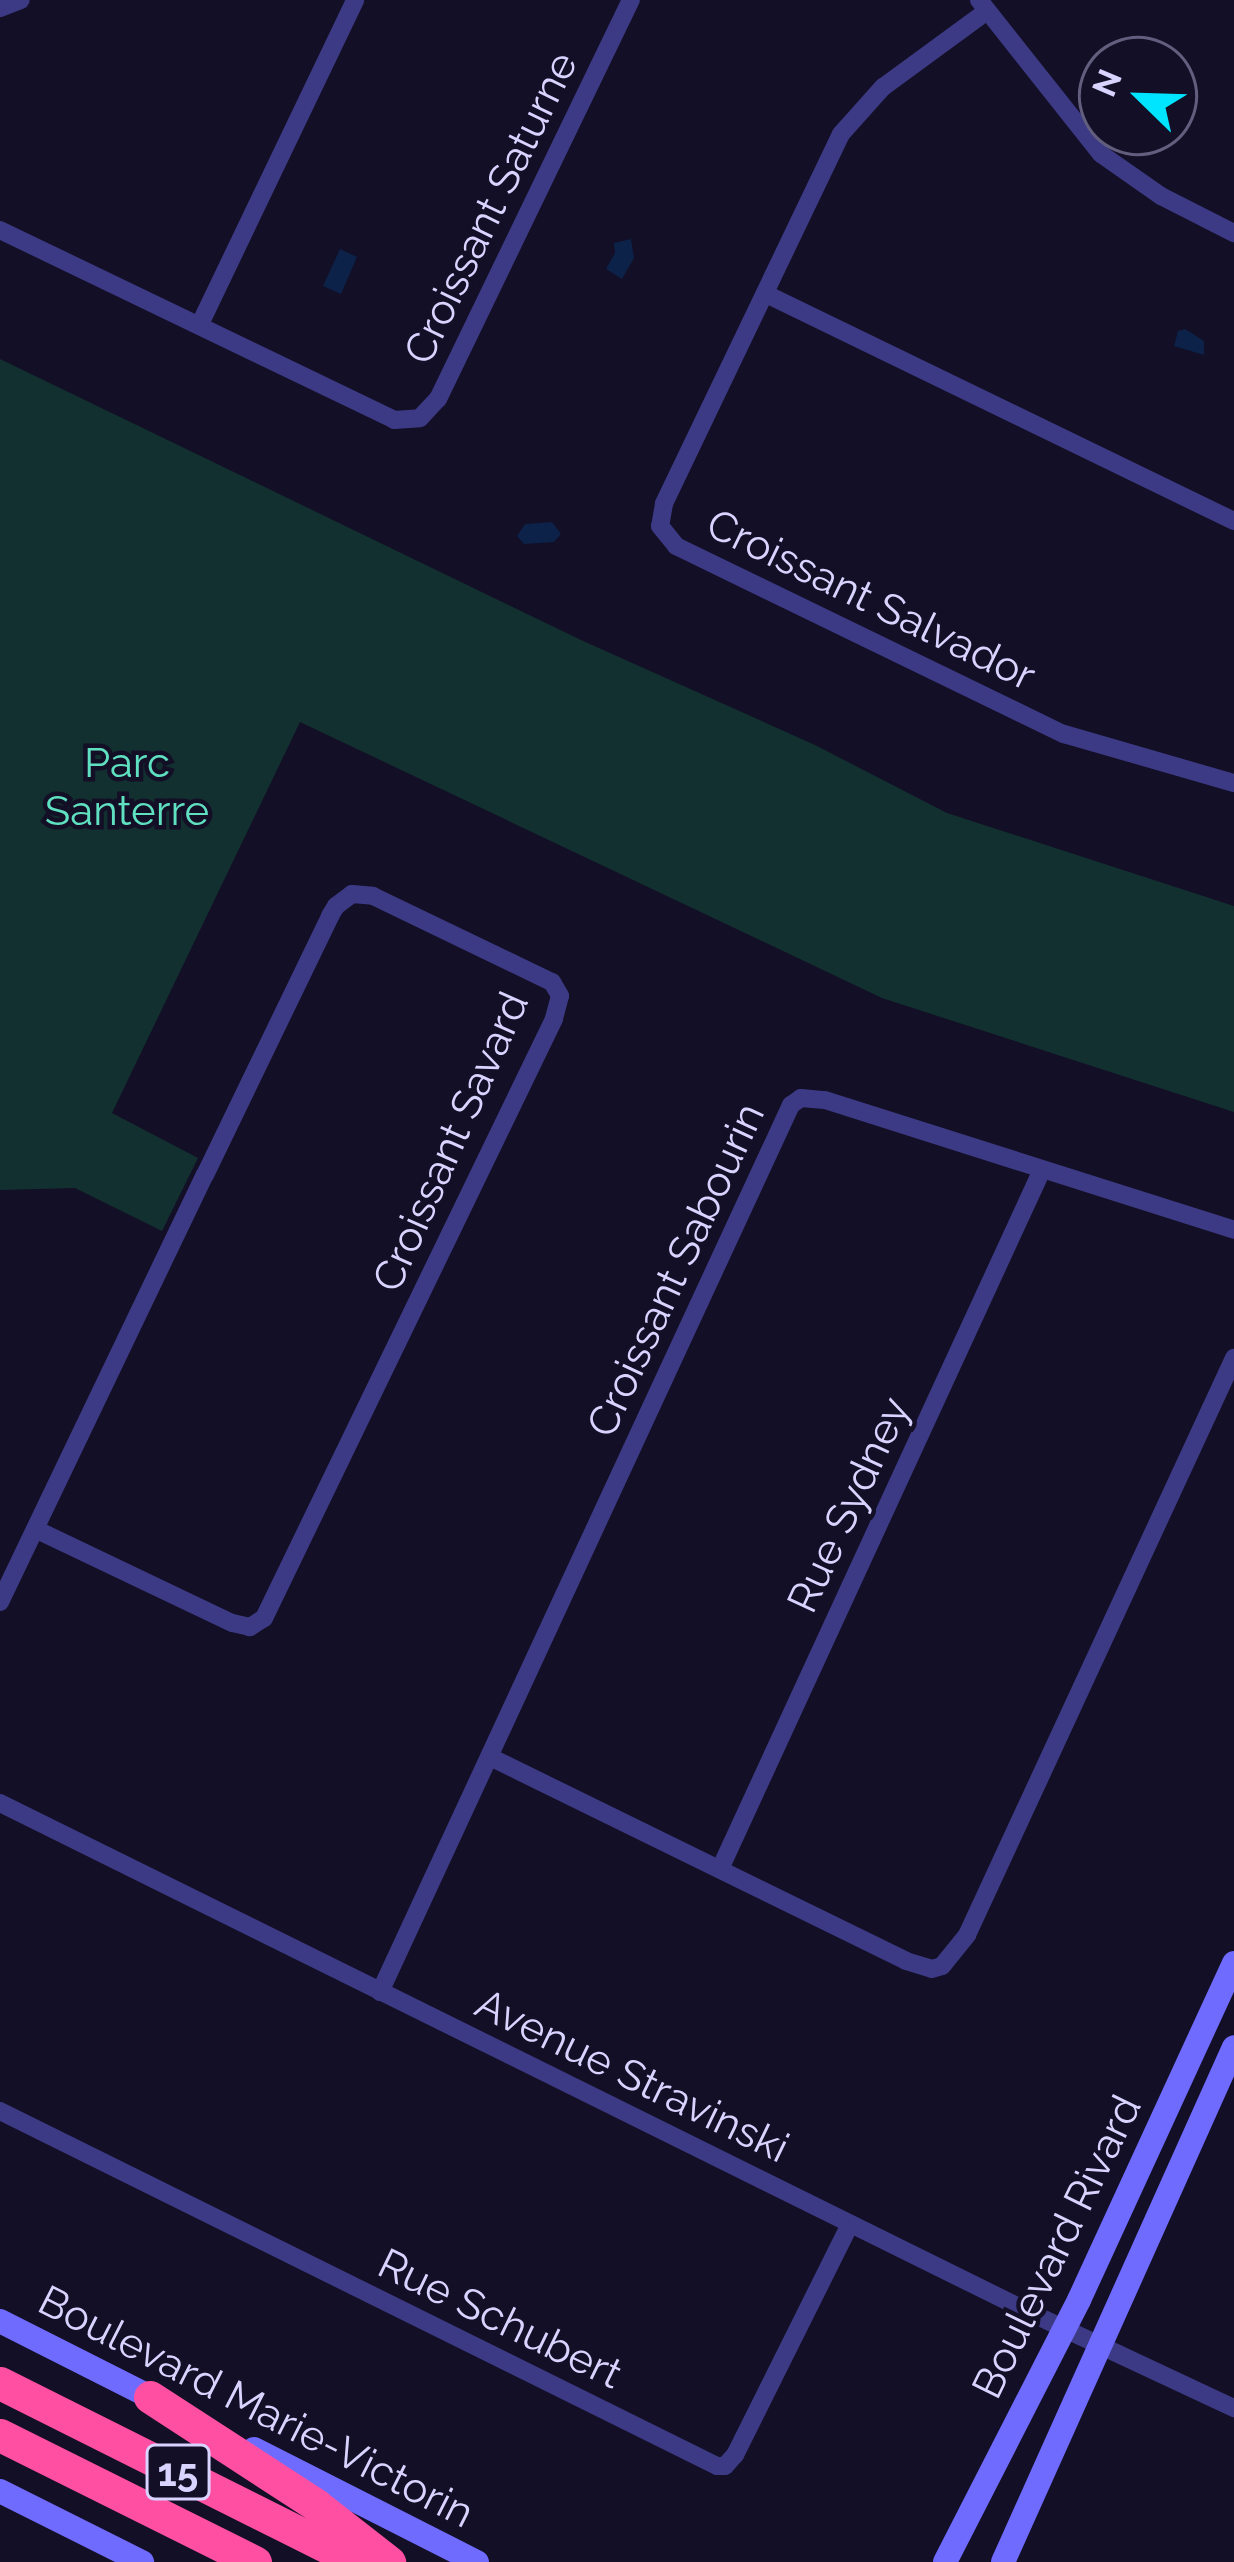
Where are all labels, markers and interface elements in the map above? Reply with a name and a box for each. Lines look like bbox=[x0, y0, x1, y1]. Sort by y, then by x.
north arrow bbox=[1078, 36, 1198, 156]
street label: Croissant Saturne bbox=[394, 44, 588, 372]
text: N bbox=[1084, 64, 1130, 102]
street label: Croissant Salvador bbox=[699, 499, 1043, 701]
park label: Parc Santerre bbox=[45, 738, 209, 837]
street label: Croissant Savard bbox=[362, 985, 540, 1299]
street label: Croissant Sabourin bbox=[577, 1095, 775, 1445]
street label: Rue Sydney bbox=[777, 1389, 921, 1621]
street label: Avenue Stravinski bbox=[467, 1978, 797, 2174]
street label: Boulevard Rivard bbox=[962, 2087, 1152, 2407]
street label: Rue Schubert bbox=[370, 2238, 630, 2400]
street label: Boulevard Marie-Victorin bbox=[30, 2275, 482, 2539]
road number: 15 bbox=[145, 2439, 211, 2505]

